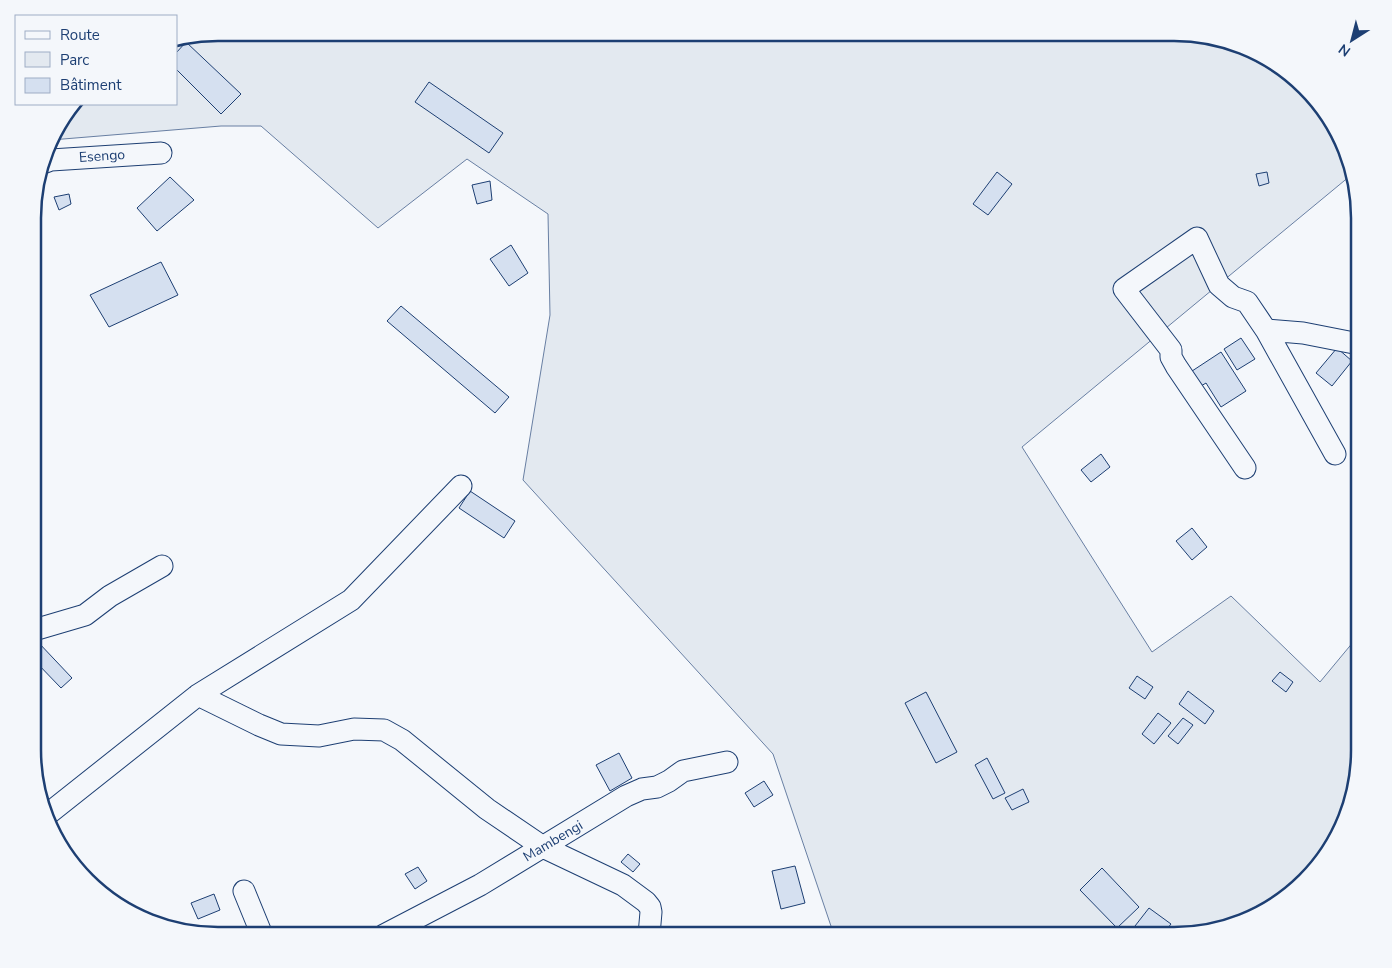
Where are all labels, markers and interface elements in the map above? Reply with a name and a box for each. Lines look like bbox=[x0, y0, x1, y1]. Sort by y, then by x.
legend bbox=[15, 15, 178, 105]
north arrow bbox=[1327, 15, 1377, 65]
text: Route bbox=[60, 25, 100, 45]
text: N bbox=[1335, 39, 1354, 61]
text: Parc bbox=[60, 50, 89, 70]
text: Bâtiment bbox=[60, 75, 122, 95]
street label: Esengo bbox=[78, 145, 126, 167]
street label: Mambengi bbox=[520, 816, 586, 866]

